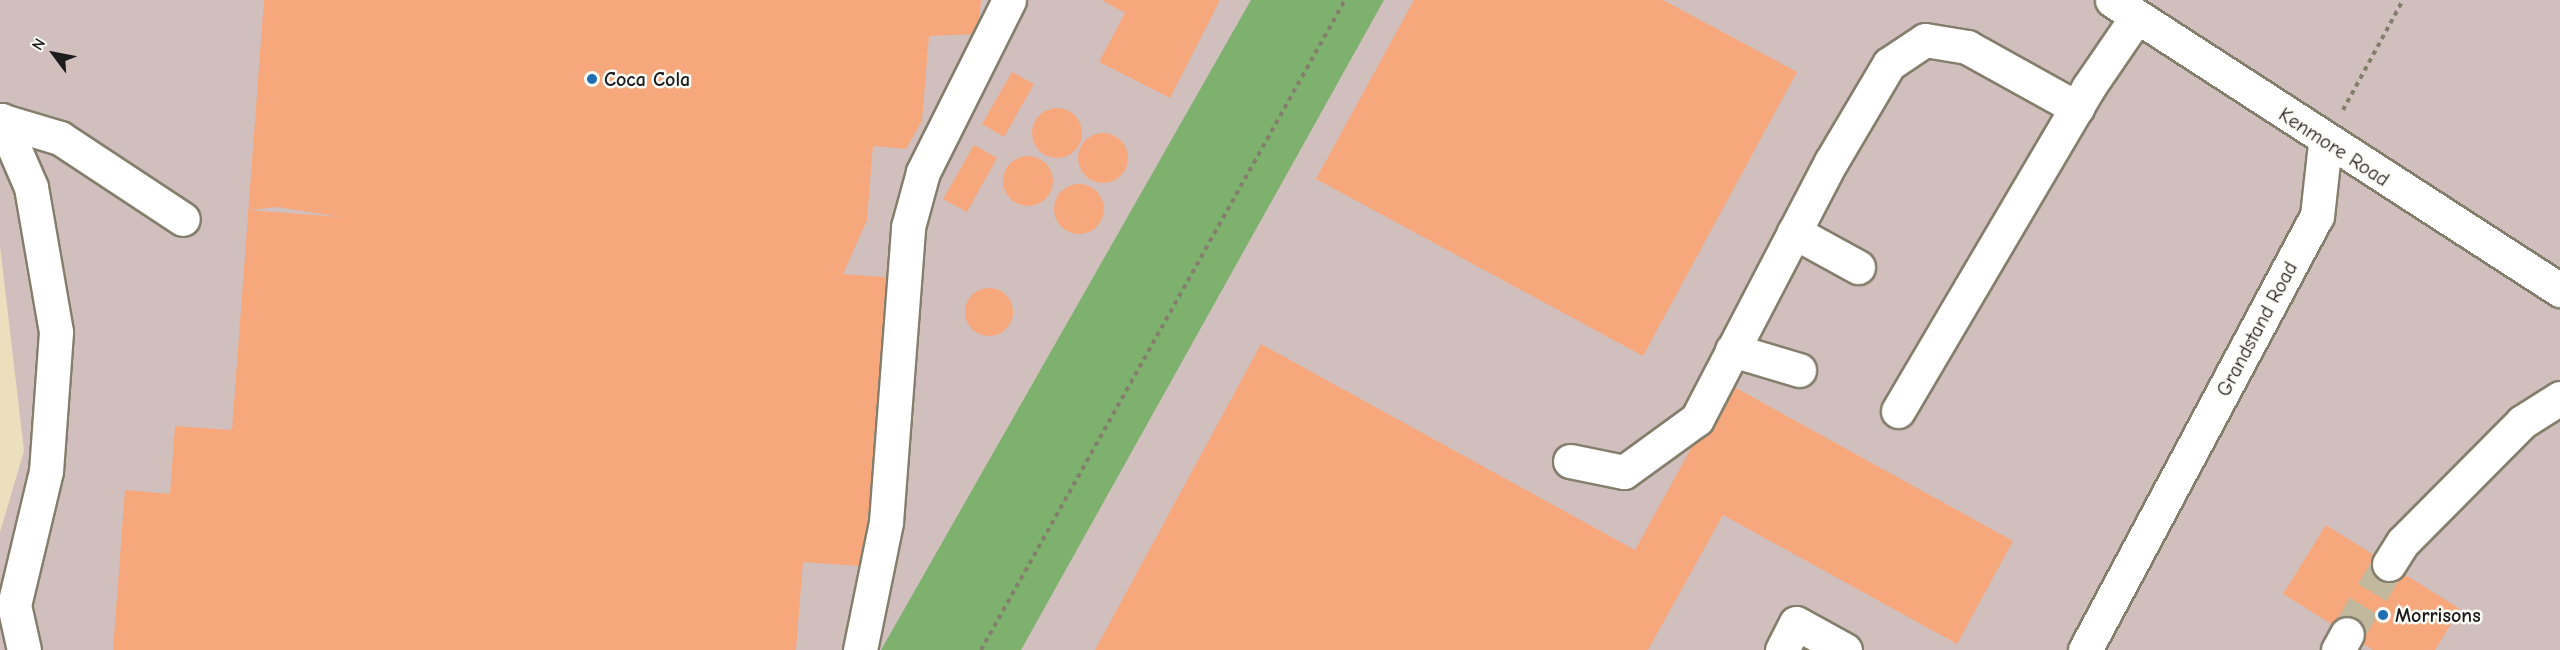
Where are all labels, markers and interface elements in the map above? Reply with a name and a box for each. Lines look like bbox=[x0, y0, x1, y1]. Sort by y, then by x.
north arrow bbox=[24, 24, 84, 84]
text: N bbox=[28, 35, 49, 54]
place label: Coca Cola bbox=[604, 67, 690, 91]
marker: Coca Cola bbox=[585, 72, 599, 86]
street label: Kenmore Road bbox=[2274, 102, 2394, 192]
street label: Grandstand Road bbox=[2211, 258, 2303, 400]
place label: Morrisons bbox=[2395, 603, 2481, 627]
marker: Morrisons bbox=[2376, 608, 2390, 622]

